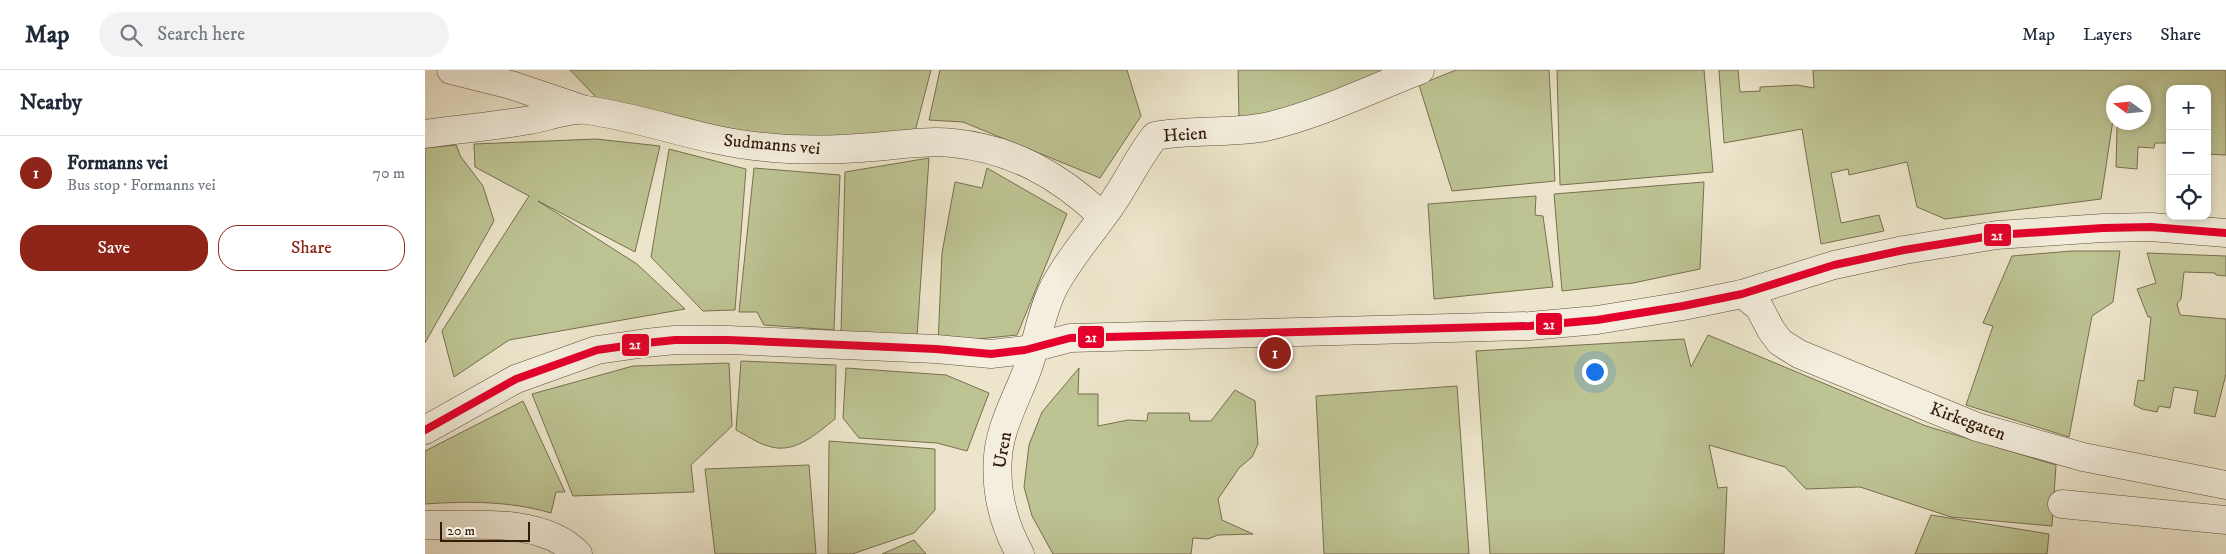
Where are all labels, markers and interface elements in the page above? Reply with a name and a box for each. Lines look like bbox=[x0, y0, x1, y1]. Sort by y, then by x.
search box bbox=[99, 12, 449, 57]
text: Map bbox=[25, 20, 69, 50]
icon: search bbox=[117, 21, 145, 49]
text: Search here bbox=[157, 23, 245, 46]
text: Map bbox=[2022, 24, 2055, 46]
text: Layers bbox=[2083, 24, 2132, 46]
text: Share bbox=[2160, 24, 2201, 46]
north arrow bbox=[2106, 85, 2151, 130]
map controls bbox=[2166, 85, 2211, 220]
button: + bbox=[2166, 85, 2211, 130]
text: Nearby bbox=[20, 90, 82, 116]
street label: Heien bbox=[1162, 122, 1208, 147]
street label: Sudmanns vei bbox=[723, 130, 821, 160]
button: − bbox=[2166, 130, 2211, 175]
text: Formanns vei bbox=[67, 152, 168, 175]
text: 1 bbox=[33, 163, 39, 183]
text: 70 m bbox=[373, 163, 405, 183]
text: Bus stop · Formanns vei bbox=[67, 175, 216, 195]
button: locate bbox=[2166, 175, 2211, 220]
line badge: 21 bbox=[1983, 223, 2012, 247]
button: Save bbox=[20, 225, 208, 271]
button: Share bbox=[218, 225, 405, 271]
text: 21 bbox=[1991, 227, 2003, 245]
line badge: 21 bbox=[1535, 312, 1563, 336]
text: 21 bbox=[1543, 316, 1555, 334]
line badge: 21 bbox=[1077, 325, 1105, 349]
text: 21 bbox=[1085, 329, 1097, 347]
line badge: 21 bbox=[621, 333, 650, 357]
pin: 1 bbox=[1259, 334, 1291, 372]
text: 21 bbox=[629, 336, 641, 354]
your location bbox=[1582, 359, 1608, 385]
street label: Kirkegaten bbox=[1927, 398, 2009, 446]
street label: Uren bbox=[989, 429, 1017, 470]
scale bar bbox=[440, 519, 530, 542]
text: 20 m bbox=[447, 522, 475, 540]

